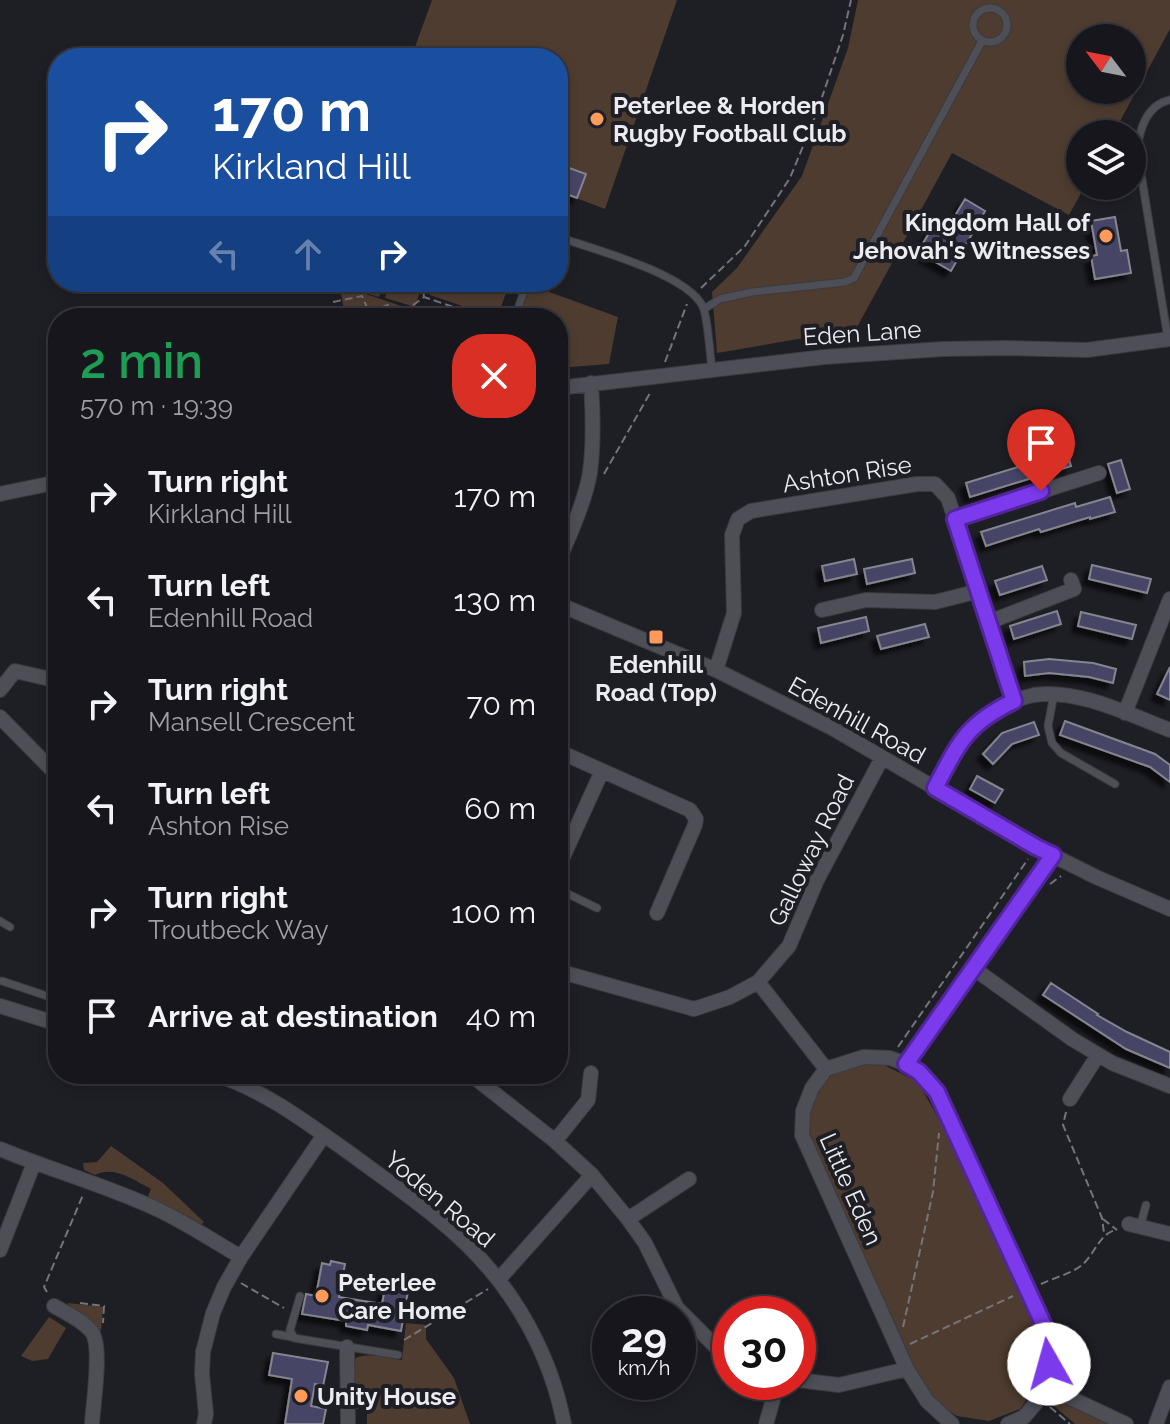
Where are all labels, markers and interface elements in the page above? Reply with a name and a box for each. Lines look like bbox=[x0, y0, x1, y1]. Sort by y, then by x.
north arrow bbox=[1066, 24, 1146, 104]
map controls bbox=[1066, 24, 1146, 200]
text: 170 m bbox=[212, 78, 371, 144]
icon: right bbox=[80, 80, 184, 184]
place label: Peterlee & Horden Rugby Football Club bbox=[613, 91, 847, 148]
marker: Peterlee & Horden Rugby Football Club bbox=[588, 110, 606, 128]
button: layers bbox=[1066, 120, 1146, 200]
text: Kirkland Hill bbox=[212, 145, 411, 187]
place label: Kingdom Hall of Jehovah's Witnesses bbox=[853, 208, 1091, 265]
marker: Kingdom Hall of Jehovah's Witnesses bbox=[1097, 227, 1115, 245]
icon: left bbox=[202, 232, 246, 276]
icon: ahead bbox=[286, 232, 330, 276]
icon: right bbox=[370, 232, 414, 276]
street label: Eden Lane bbox=[802, 314, 922, 352]
text: 2 min bbox=[80, 333, 203, 389]
button: close bbox=[452, 334, 536, 418]
text: 570 m · 19:39 bbox=[80, 391, 233, 421]
pin bbox=[1007, 409, 1075, 491]
icon: arrive bbox=[1019, 421, 1063, 465]
street label: Ashton Rise bbox=[780, 449, 914, 499]
text: Turn right bbox=[148, 464, 288, 499]
icon: right bbox=[80, 474, 124, 518]
text: 170 m bbox=[454, 479, 536, 514]
text: Kirkland Hill bbox=[148, 499, 292, 529]
text: Turn left bbox=[148, 568, 270, 603]
icon: left bbox=[80, 578, 124, 622]
text: 130 m bbox=[454, 583, 536, 618]
text: Edenhill Road bbox=[148, 603, 313, 633]
marker: Edenhill Road (Top) bbox=[647, 628, 665, 646]
place label: Edenhill Road (Top) bbox=[595, 650, 717, 707]
street label: Edenhill Road bbox=[783, 670, 931, 770]
text: Turn right bbox=[148, 672, 288, 707]
icon: right bbox=[80, 682, 124, 726]
text: 70 m bbox=[466, 687, 536, 722]
text: Mansell Crescent bbox=[148, 707, 355, 737]
street label: Galloway Road bbox=[762, 769, 860, 931]
text: Turn left bbox=[148, 776, 270, 811]
icon: left bbox=[80, 786, 124, 830]
text: 60 m bbox=[464, 791, 536, 826]
text: Ashton Rise bbox=[148, 811, 289, 841]
text: Turn right bbox=[148, 880, 288, 915]
icon: right bbox=[80, 890, 124, 934]
text: 100 m bbox=[451, 895, 536, 930]
text: Troutbeck Way bbox=[148, 915, 329, 945]
icon: arrive bbox=[80, 994, 124, 1038]
text: Arrive at destination bbox=[148, 999, 438, 1034]
text: 40 m bbox=[466, 999, 536, 1034]
street label: Little Eden bbox=[813, 1129, 889, 1249]
street label: Yoden Road bbox=[379, 1145, 501, 1253]
place label: Peterlee Care Home bbox=[338, 1268, 466, 1325]
marker: Peterlee Care Home bbox=[313, 1287, 331, 1305]
speed limit sign: 30 bbox=[712, 1296, 816, 1400]
text: 29 bbox=[621, 1314, 667, 1361]
position arrow bbox=[1007, 1322, 1091, 1406]
text: km/h bbox=[618, 1356, 670, 1380]
place label: Unity House bbox=[317, 1382, 456, 1411]
marker: Unity House bbox=[292, 1387, 310, 1405]

